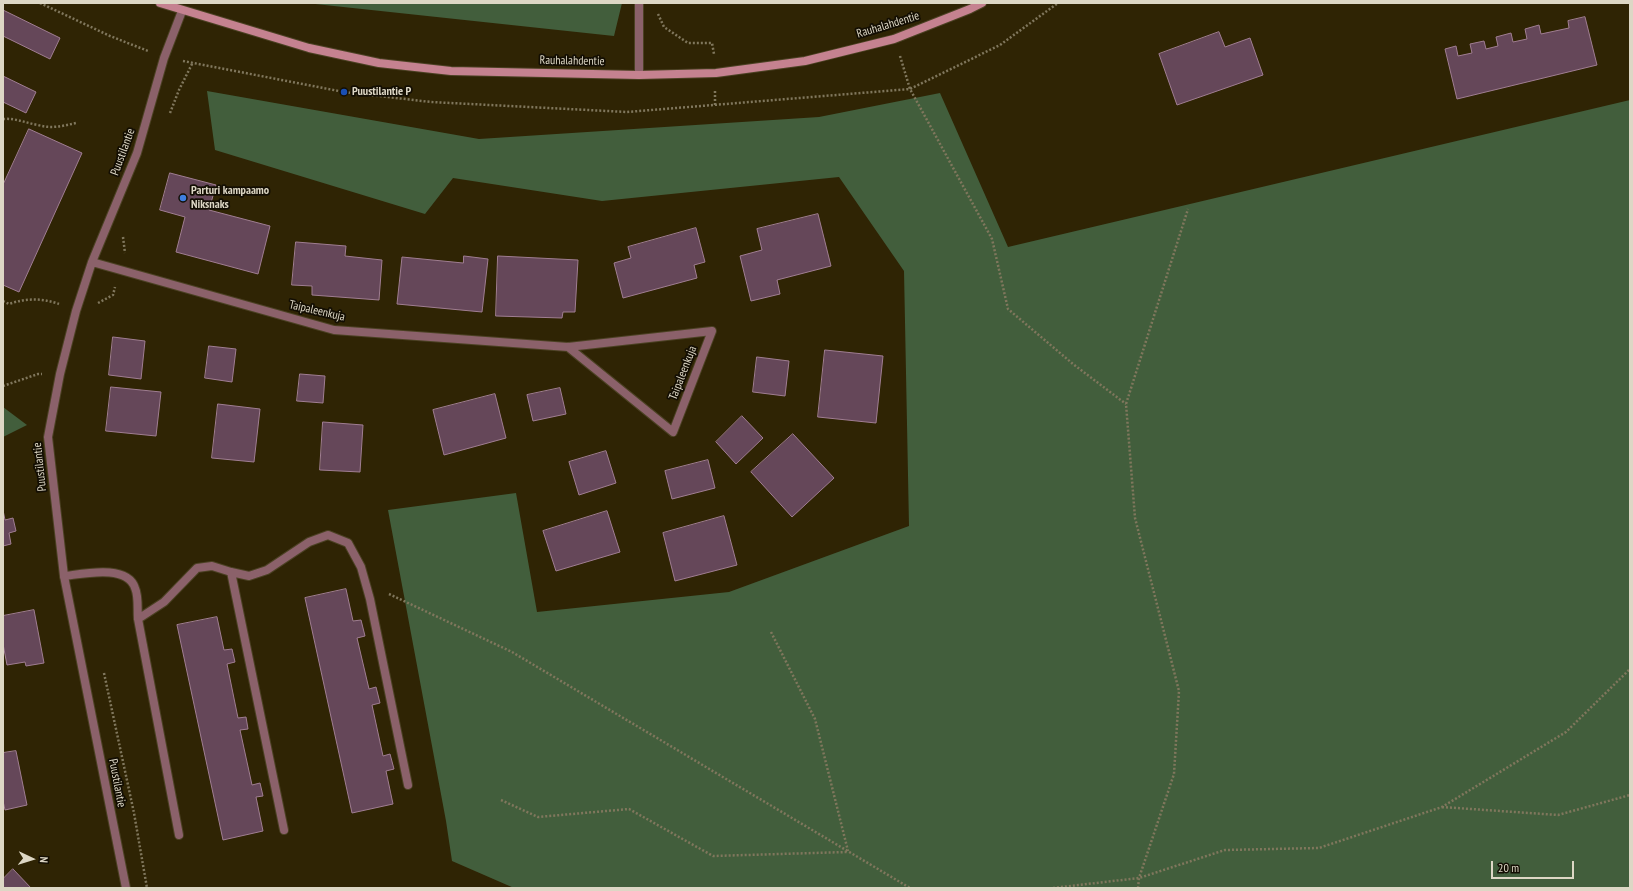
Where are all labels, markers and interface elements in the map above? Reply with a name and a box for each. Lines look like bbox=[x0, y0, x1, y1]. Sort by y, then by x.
street label: Rauhalahdentie bbox=[855, 9, 921, 41]
street label: Rauhalahdentie bbox=[539, 53, 605, 69]
place label: Puustilantie P bbox=[352, 85, 411, 99]
marker: Puustilantie P bbox=[339, 87, 349, 97]
street label: Puustilantie bbox=[108, 126, 138, 178]
place label: Parturi kampaamo Niksnaks bbox=[191, 184, 269, 212]
marker: Parturi kampaamo Niksnaks bbox=[178, 193, 188, 203]
street label: Taipaleenkuja bbox=[288, 298, 346, 324]
street label: Taipaleenkuja bbox=[666, 344, 700, 402]
street label: Puustilantie bbox=[30, 442, 50, 492]
street label: Puustilantie bbox=[105, 757, 129, 809]
north arrow bbox=[12, 839, 52, 879]
scale bar bbox=[1493, 853, 1576, 879]
text: N bbox=[37, 856, 51, 863]
text: 20 m bbox=[1498, 860, 1519, 875]

